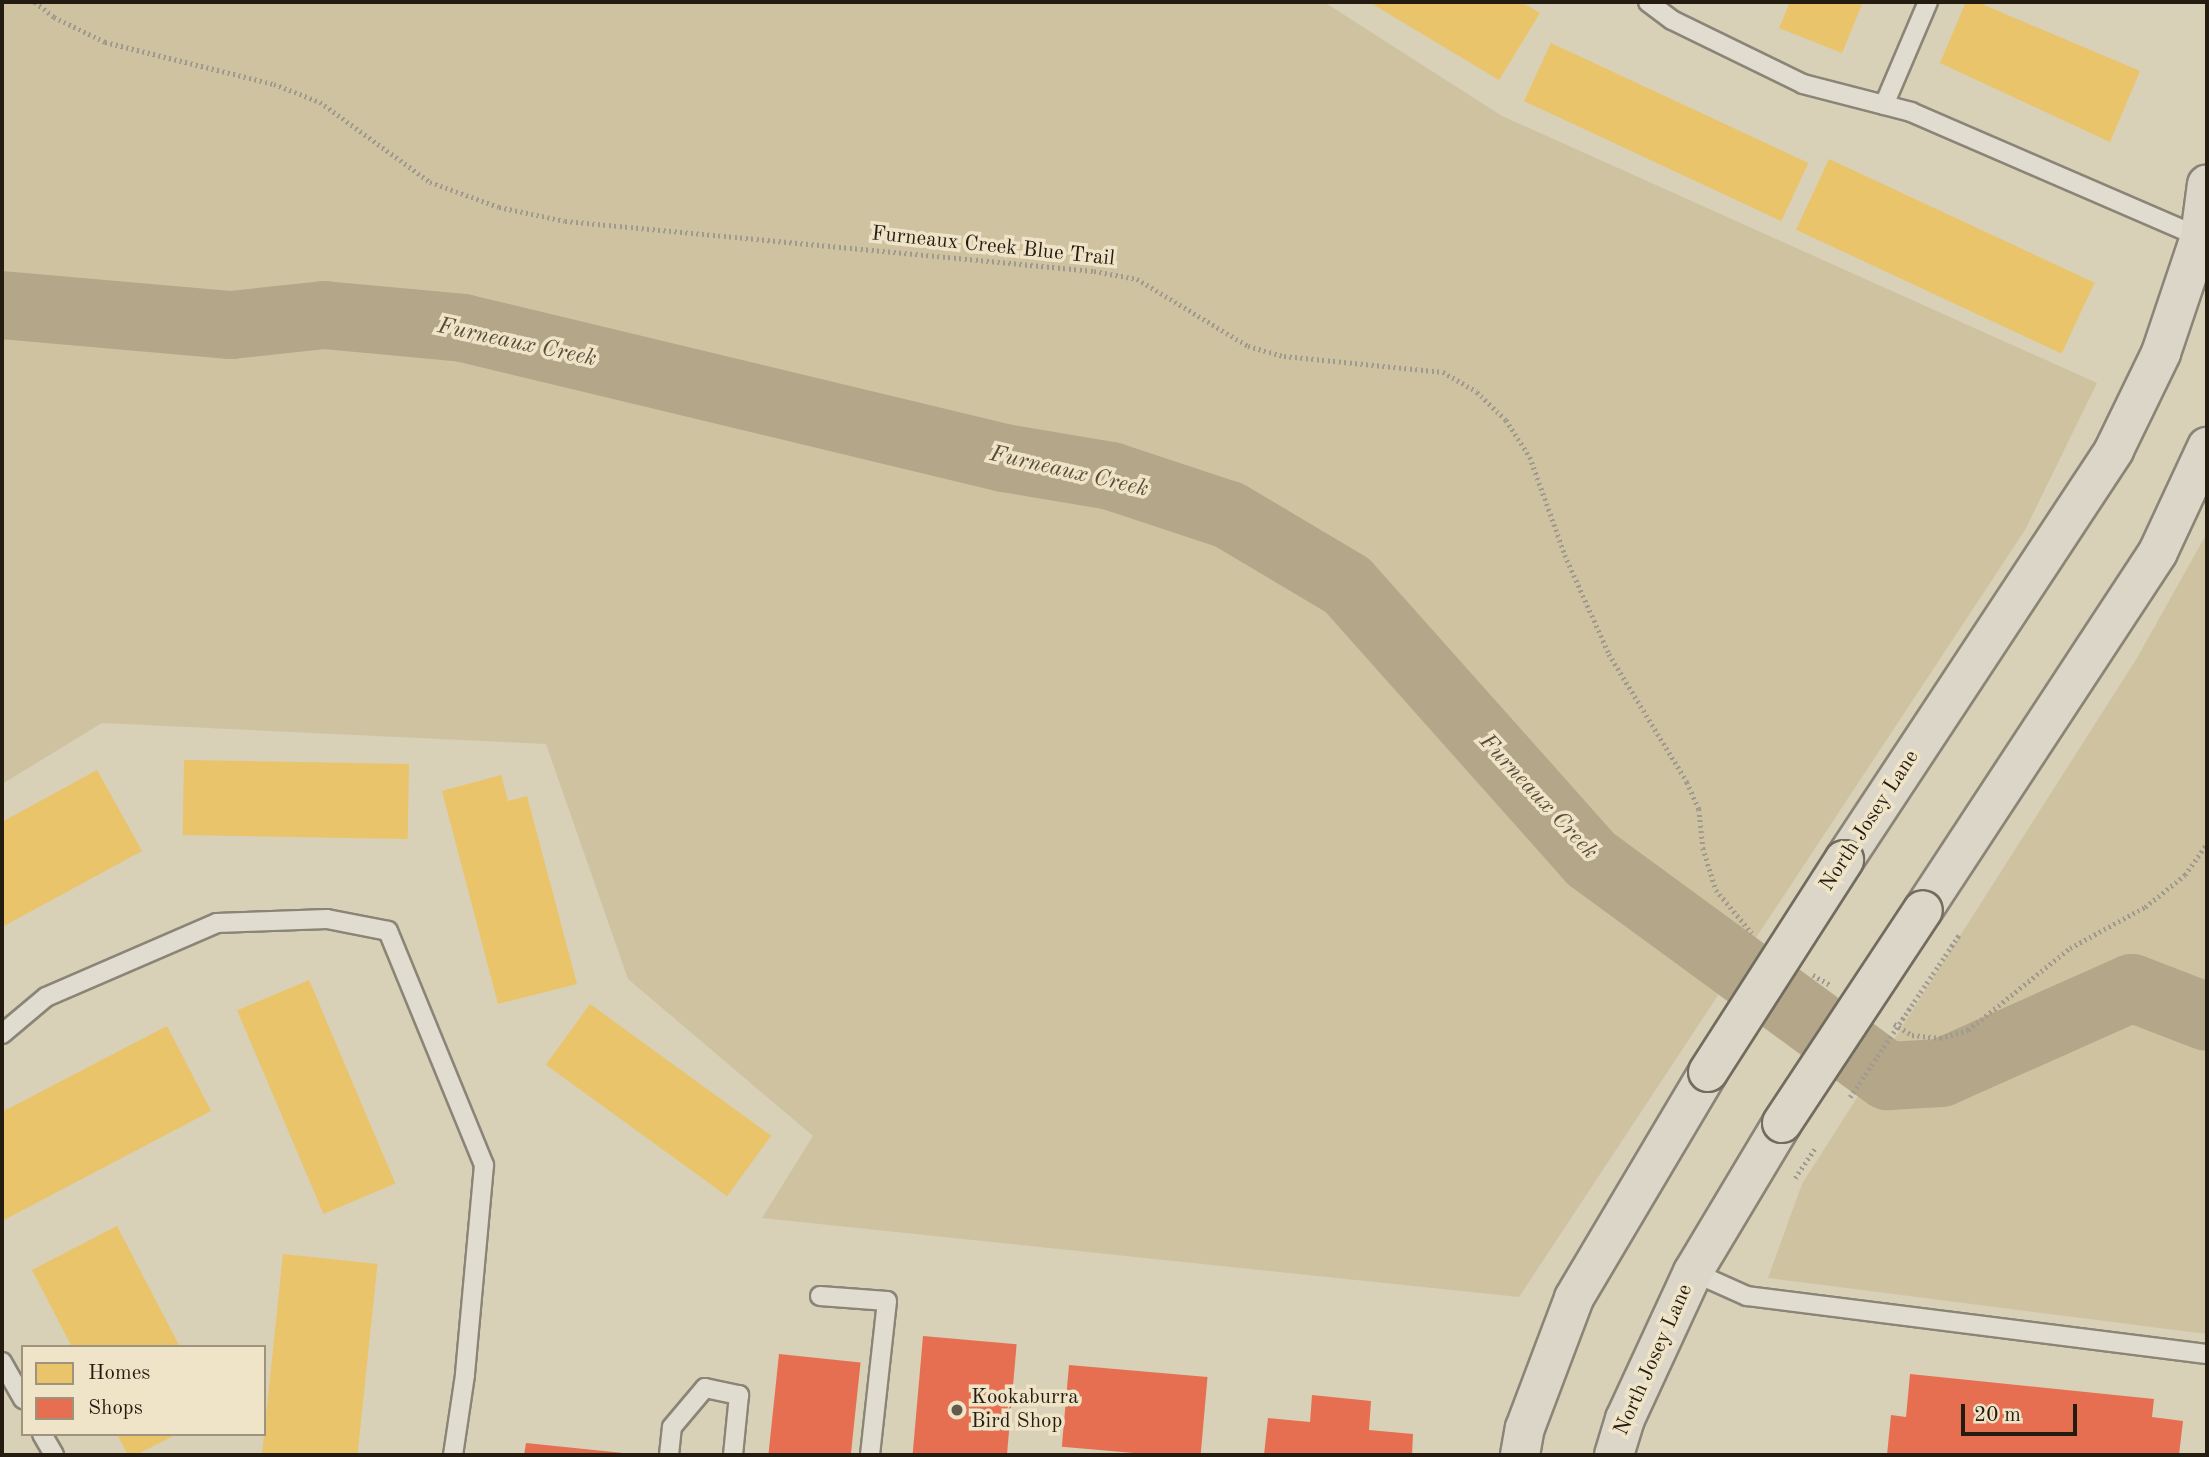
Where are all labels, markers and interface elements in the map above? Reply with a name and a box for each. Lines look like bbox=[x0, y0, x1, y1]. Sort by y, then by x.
street label: Furneaux Creek Blue Trail bbox=[870, 222, 1116, 272]
water label: Furneaux Creek bbox=[435, 313, 599, 373]
water label: Furneaux Creek bbox=[987, 440, 1151, 504]
water label: Furneaux Creek bbox=[1473, 728, 1603, 866]
street label: North Josey Lane bbox=[1815, 746, 1925, 896]
street label: North Josey Lane bbox=[1609, 1280, 1699, 1440]
legend bbox=[21, 1345, 266, 1436]
text: Homes bbox=[88, 1363, 150, 1384]
place label: Kookaburra Bird Shop bbox=[971, 1385, 1079, 1435]
scale bar bbox=[1964, 1390, 2080, 1434]
text: Shops bbox=[88, 1398, 143, 1419]
marker: Kookaburra Bird Shop bbox=[949, 1402, 965, 1418]
text: 20 m bbox=[1974, 1405, 2021, 1426]

